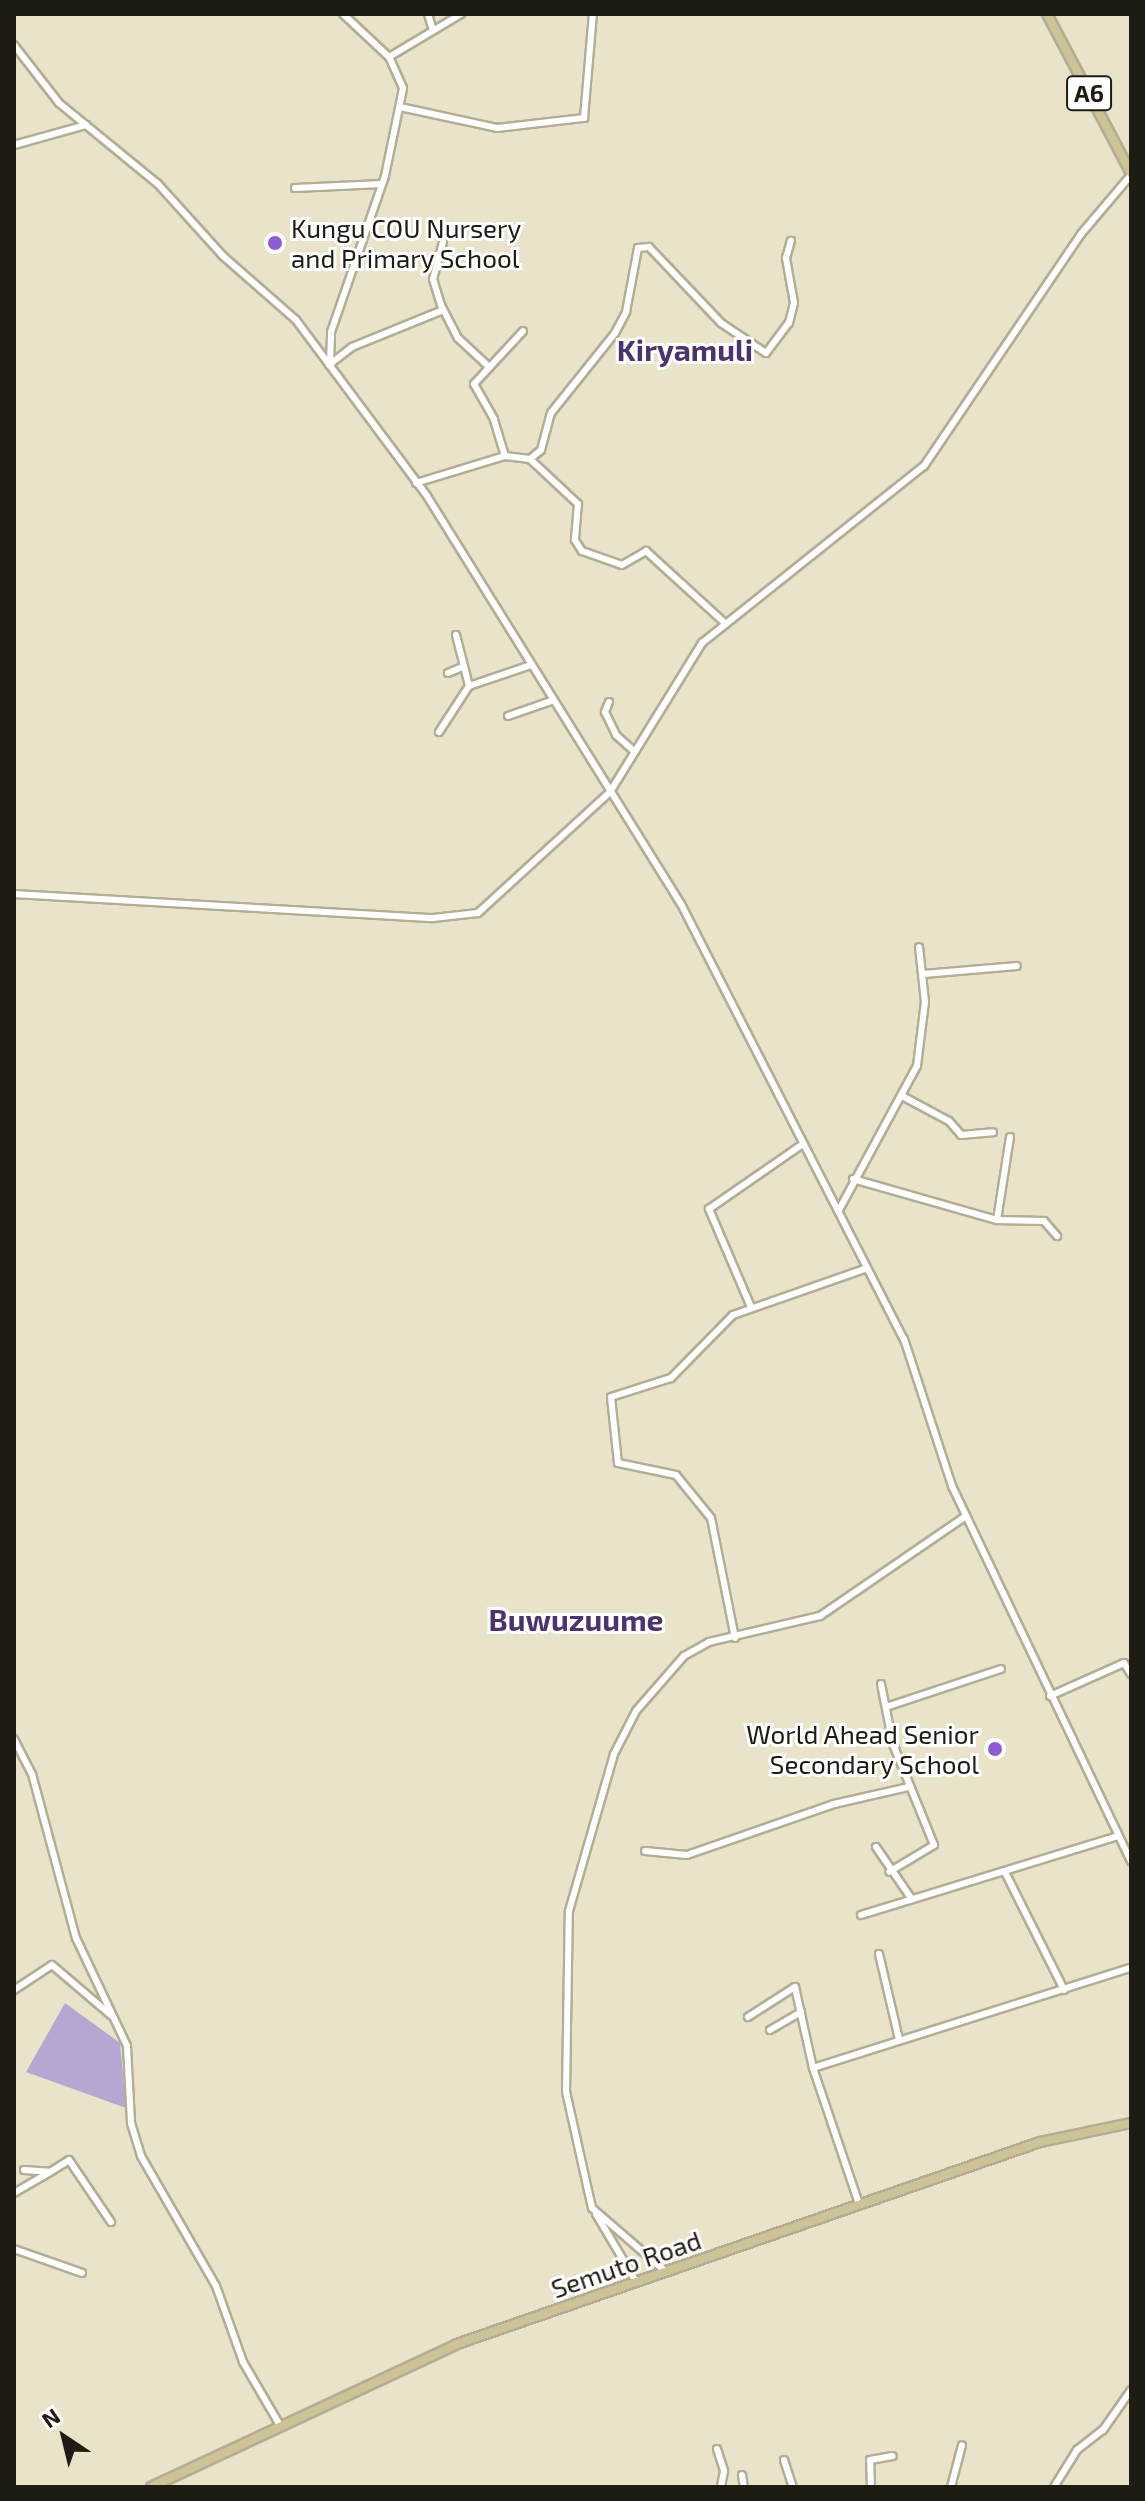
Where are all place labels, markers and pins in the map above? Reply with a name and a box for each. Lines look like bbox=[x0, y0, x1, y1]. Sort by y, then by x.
place label: Kungu COU Nursery and Primary School bbox=[291, 212, 521, 274]
marker: Kungu COU Nursery and Primary School bbox=[266, 234, 284, 252]
place label: World Ahead Senior Secondary School bbox=[746, 1718, 979, 1780]
marker: World Ahead Senior Secondary School bbox=[986, 1740, 1004, 1758]

